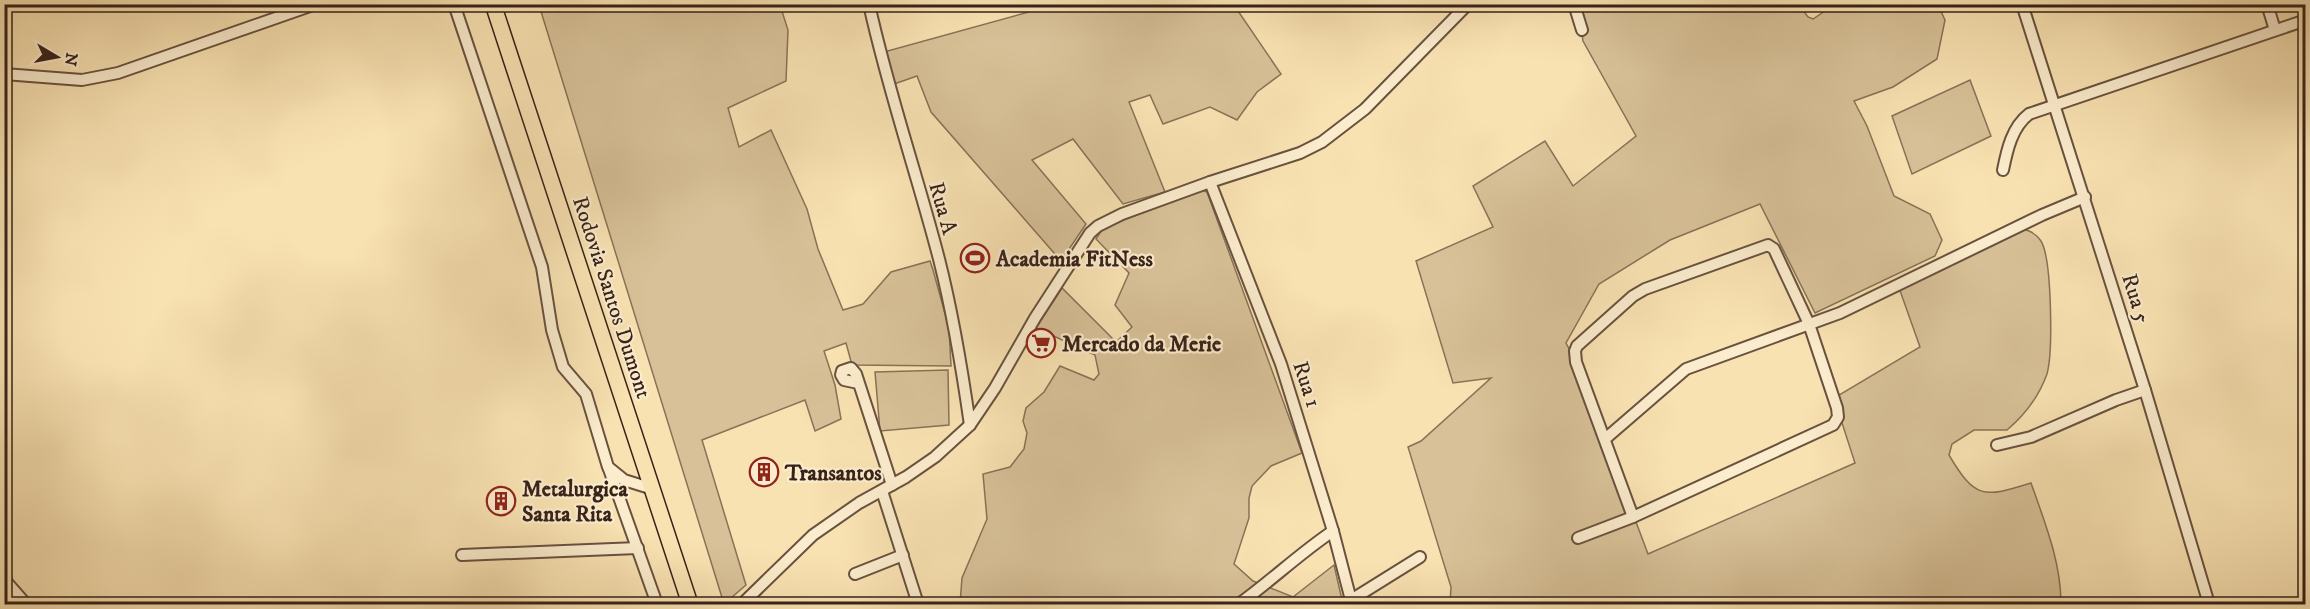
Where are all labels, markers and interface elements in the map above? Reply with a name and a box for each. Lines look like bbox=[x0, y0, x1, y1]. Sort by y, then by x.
north arrow bbox=[27, 27, 87, 87]
text: N bbox=[60, 51, 82, 68]
street label: Rua A bbox=[922, 179, 963, 239]
street label: Rodovia Santos Dumont bbox=[566, 193, 657, 402]
sports icon: Academia FitNess bbox=[959, 242, 991, 274]
place label: Academia FitNess bbox=[995, 246, 1153, 273]
street label: Rua 5 bbox=[2115, 270, 2156, 326]
supermarket icon: Mercado da Merie bbox=[1025, 327, 1057, 359]
place label: Mercado da Merie bbox=[1062, 331, 1221, 358]
street label: Rua 1 bbox=[1286, 358, 1327, 411]
building icon: Transantos bbox=[748, 456, 780, 488]
place label: Transantos bbox=[784, 460, 882, 487]
place label: Metalurgica Santa Rita bbox=[522, 476, 628, 528]
building icon: Metalurgica Santa Rita bbox=[485, 485, 517, 517]

